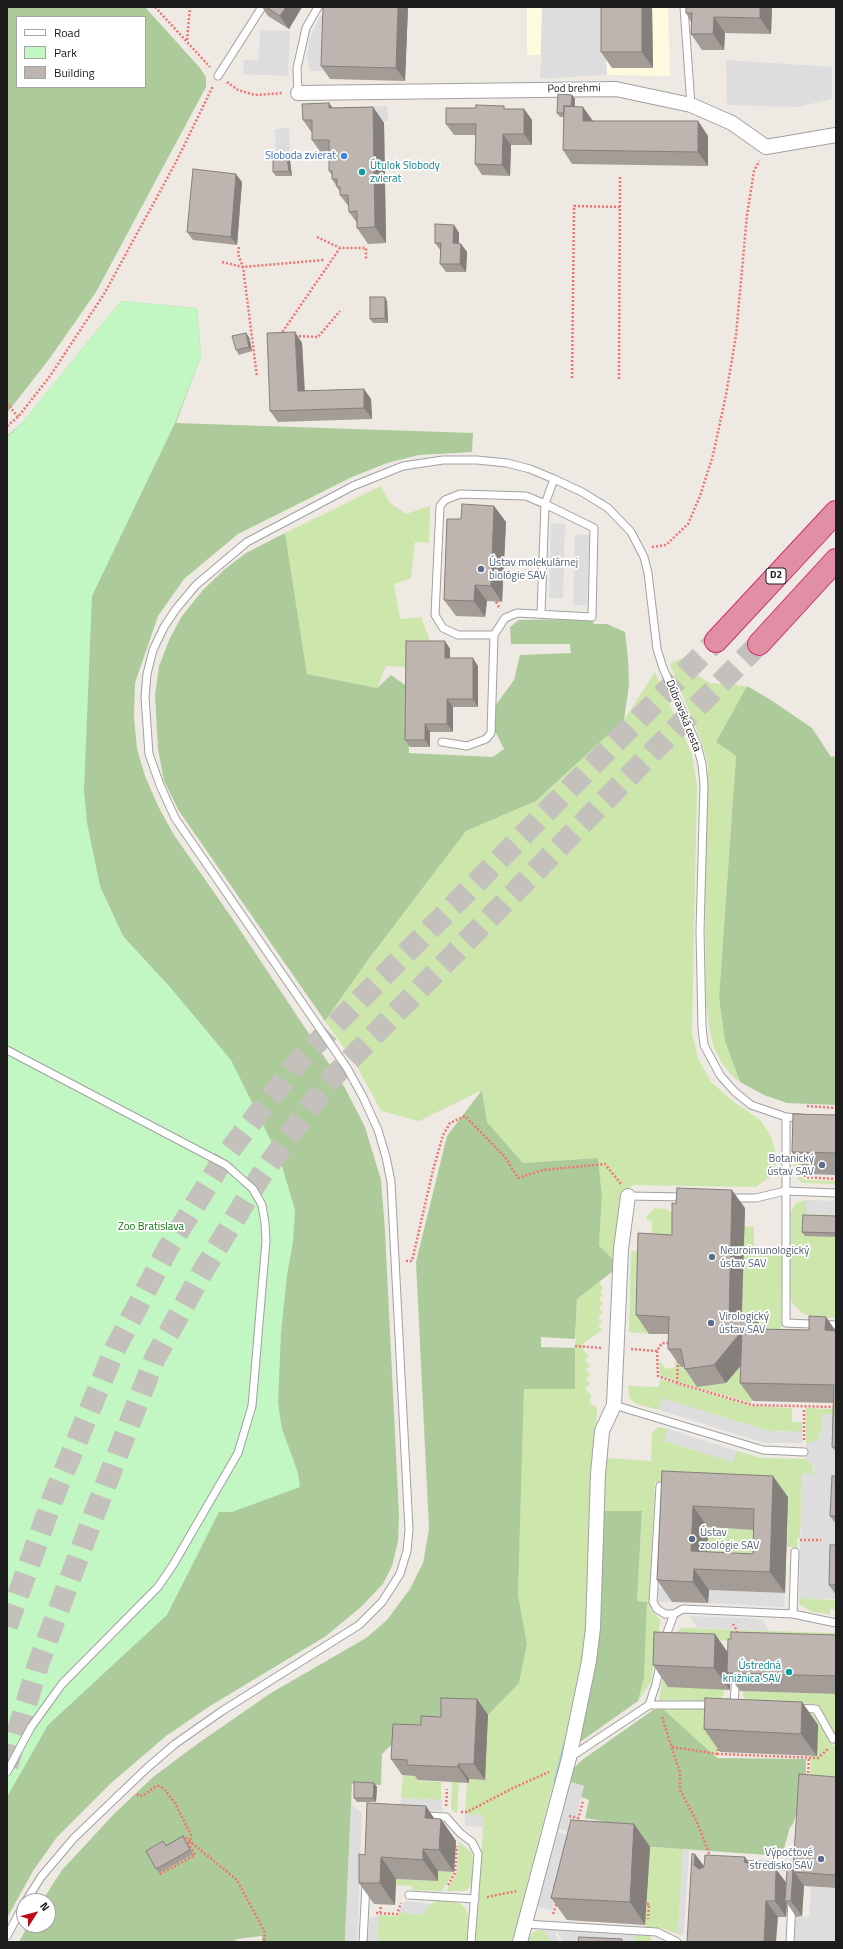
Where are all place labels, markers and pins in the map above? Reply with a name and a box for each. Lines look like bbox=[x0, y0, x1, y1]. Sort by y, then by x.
place label: Sloboda zvierat bbox=[265, 149, 336, 163]
marker: Sloboda zvierat bbox=[339, 151, 349, 161]
place label: Útulok Slobody zvierat bbox=[370, 159, 440, 185]
marker: Útulok Slobody zvierat bbox=[357, 167, 367, 177]
place label: Ústav molekulárnej biológie SAV bbox=[489, 556, 578, 582]
marker: Ústav molekulárnej biológie SAV bbox=[476, 564, 486, 574]
place label: Botanický ústav SAV bbox=[768, 1152, 814, 1178]
marker: Botanický ústav SAV bbox=[817, 1160, 827, 1170]
place label: Neuroimunologický ústav SAV bbox=[720, 1244, 809, 1270]
marker: Neuroimunologický ústav SAV bbox=[707, 1252, 717, 1262]
place label: Virologický ústav SAV bbox=[719, 1310, 769, 1336]
marker: Virologický ústav SAV bbox=[706, 1318, 716, 1328]
place label: Ústav zoológie SAV bbox=[700, 1526, 759, 1552]
marker: Ústav zoológie SAV bbox=[687, 1534, 697, 1544]
place label: Ústredná knižnica SAV bbox=[723, 1659, 781, 1685]
marker: Ústredná knižnica SAV bbox=[784, 1667, 794, 1677]
place label: Výpočtové stredisko SAV bbox=[750, 1846, 813, 1872]
marker: Výpočtové stredisko SAV bbox=[816, 1854, 826, 1864]

